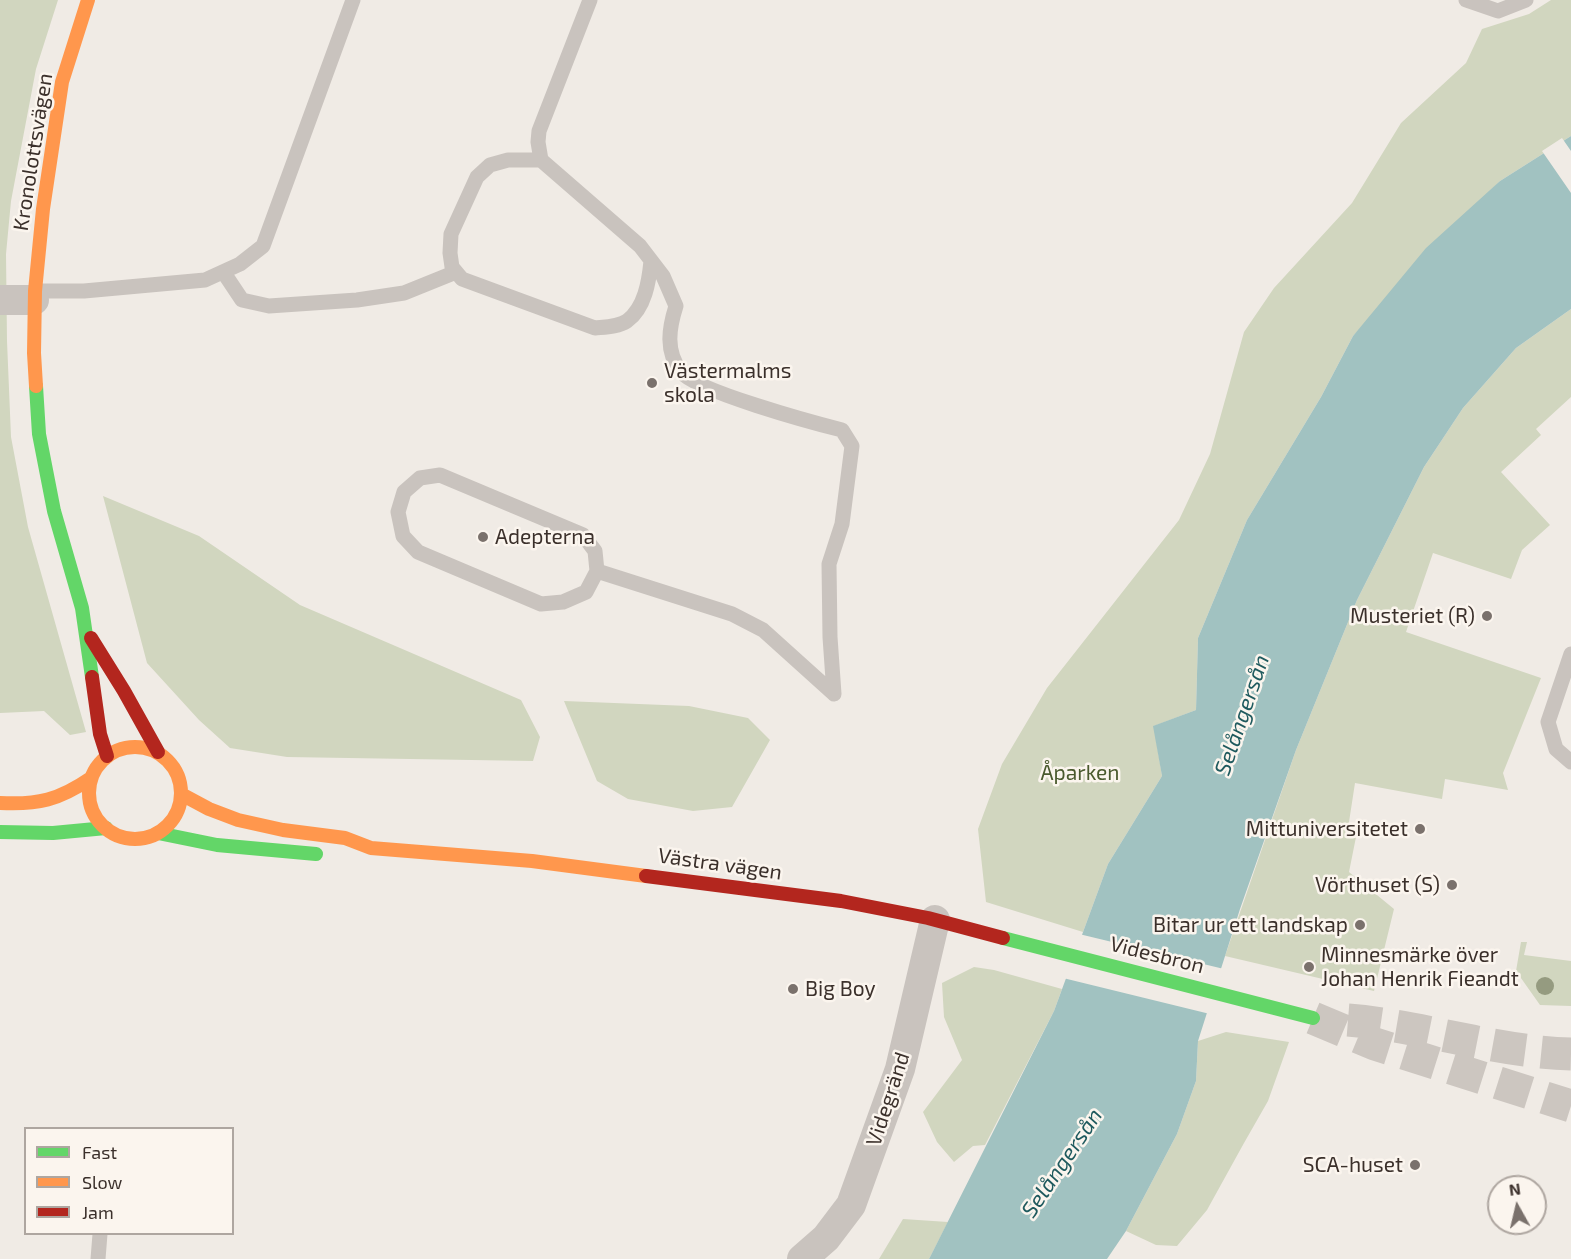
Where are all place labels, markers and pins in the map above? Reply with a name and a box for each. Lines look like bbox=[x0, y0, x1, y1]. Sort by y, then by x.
place label: Västermalms skola bbox=[664, 358, 791, 408]
marker: Västermalms skola bbox=[645, 376, 659, 390]
place label: Adepterna bbox=[495, 524, 595, 550]
marker: Adepterna bbox=[476, 530, 490, 544]
place label: Musteriet (R) bbox=[1350, 603, 1475, 629]
marker: Musteriet (R) bbox=[1480, 609, 1494, 623]
place label: Mittuniversitetet bbox=[1246, 816, 1408, 842]
marker: Mittuniversitetet bbox=[1413, 822, 1427, 836]
place label: Vörthuset (S) bbox=[1315, 872, 1440, 898]
marker: Vörthuset (S) bbox=[1445, 878, 1459, 892]
place label: Bitar ur ett landskap bbox=[1153, 912, 1348, 938]
marker: Bitar ur ett landskap bbox=[1353, 918, 1367, 932]
place label: Minnesmärke över Johan Henrik Fieandt bbox=[1321, 942, 1519, 992]
marker: Minnesmärke över Johan Henrik Fieandt bbox=[1302, 960, 1316, 974]
place label: Big Boy bbox=[805, 976, 876, 1002]
marker: Big Boy bbox=[786, 982, 800, 996]
place label: SCA-huset bbox=[1303, 1152, 1403, 1178]
marker: SCA-huset bbox=[1408, 1158, 1422, 1172]

